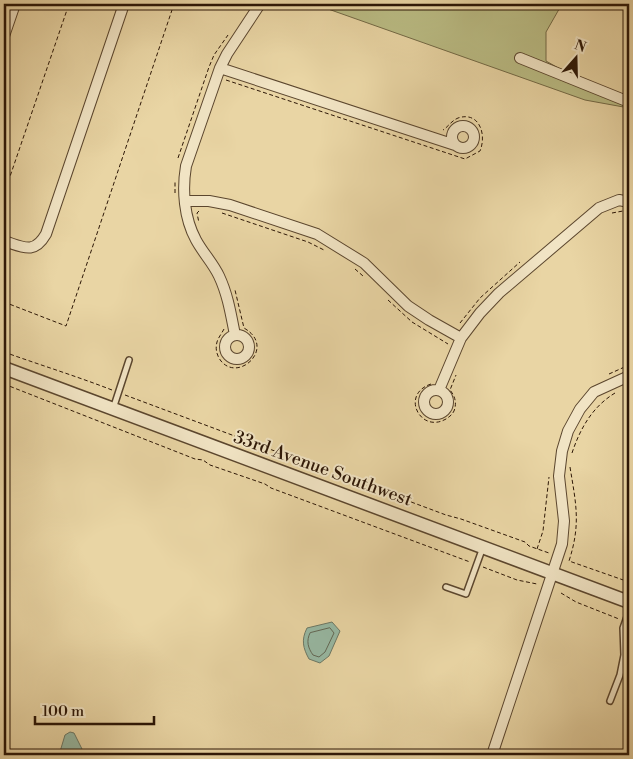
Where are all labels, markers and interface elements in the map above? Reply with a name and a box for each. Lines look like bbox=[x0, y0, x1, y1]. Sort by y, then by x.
north arrow bbox=[550, 32, 600, 82]
text: N bbox=[572, 36, 588, 57]
street label: 33rd Avenue Southwest bbox=[230, 425, 416, 512]
scale bar bbox=[35, 694, 154, 726]
text: 100 m bbox=[42, 702, 84, 721]

